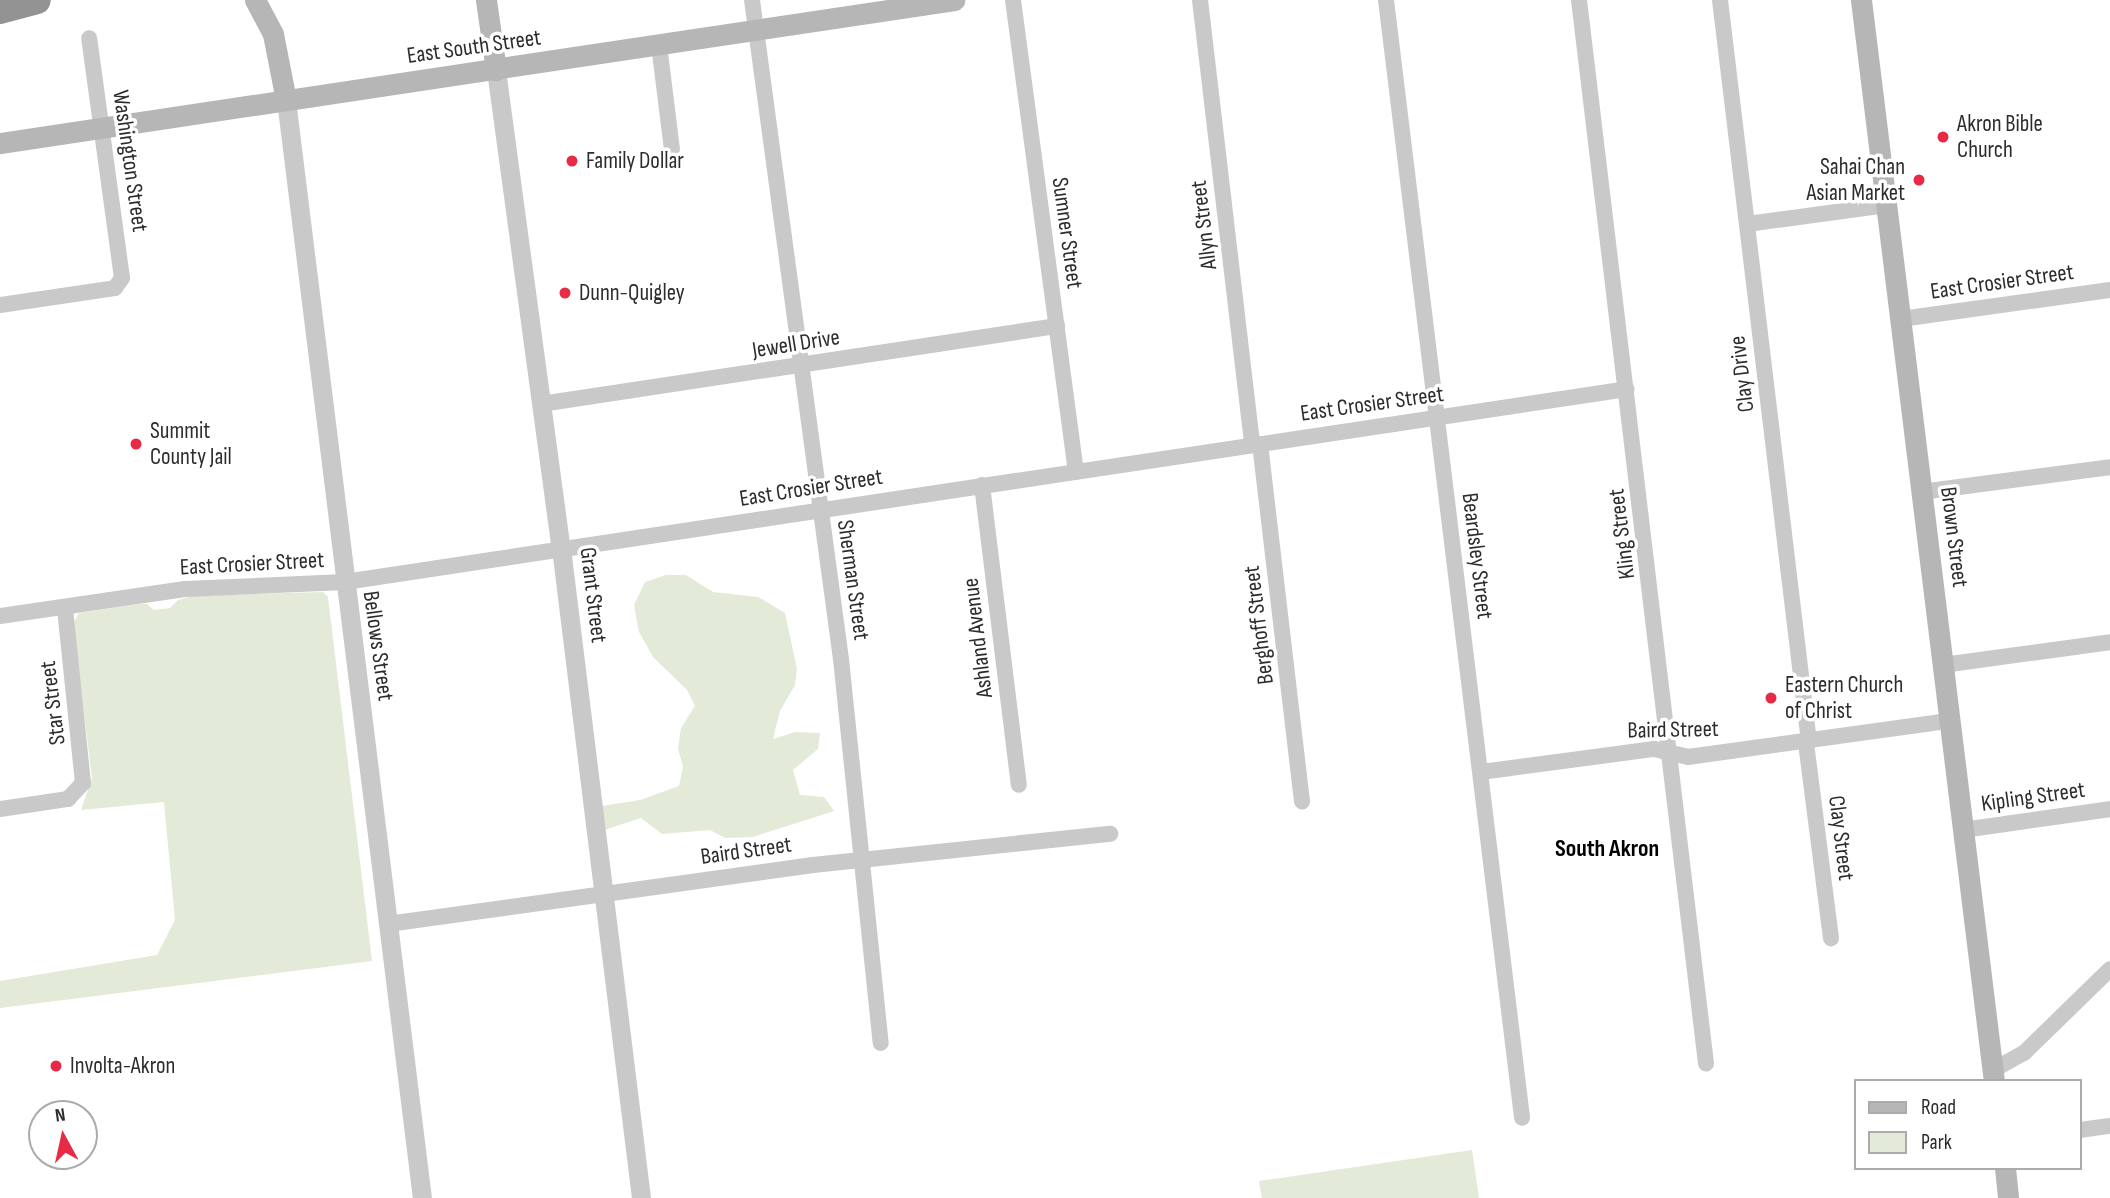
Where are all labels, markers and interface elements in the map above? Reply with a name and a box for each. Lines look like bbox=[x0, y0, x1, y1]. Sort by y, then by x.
street label: East South Street bbox=[405, 24, 543, 70]
street label: Washington Street bbox=[106, 88, 154, 234]
place label: Akron Bible Church bbox=[1957, 110, 2043, 164]
marker: Akron Bible Church bbox=[1935, 129, 1951, 145]
place label: Family Dollar bbox=[586, 147, 684, 175]
marker: Family Dollar bbox=[564, 153, 580, 169]
place label: Sahai Chan Asian Market bbox=[1806, 153, 1905, 207]
marker: Sahai Chan Asian Market bbox=[1911, 172, 1927, 188]
street label: Sumner Street bbox=[1046, 176, 1088, 290]
street label: Allyn Street bbox=[1185, 179, 1223, 271]
street label: East Crosier Street bbox=[1929, 258, 2075, 306]
place label: Dunn-Quigley bbox=[579, 279, 685, 307]
marker: Dunn-Quigley bbox=[557, 285, 573, 301]
street label: Jewell Drive bbox=[750, 323, 842, 365]
street label: Clay Drive bbox=[1724, 334, 1760, 414]
street label: East Crosier Street bbox=[1299, 380, 1445, 428]
place label: Summit County Jail bbox=[150, 417, 232, 471]
marker: Summit County Jail bbox=[128, 436, 144, 452]
street label: East Crosier Street bbox=[738, 463, 884, 513]
street label: Brown Street bbox=[1934, 485, 1974, 589]
street label: Kling Street bbox=[1603, 487, 1641, 581]
street label: Beardsley Street bbox=[1456, 491, 1498, 621]
street label: Sherman Street bbox=[831, 518, 875, 642]
street label: East Crosier Street bbox=[179, 546, 325, 582]
street label: Grant Street bbox=[573, 546, 613, 644]
street label: Berghoff Street bbox=[1238, 564, 1280, 686]
street label: Ashland Avenue bbox=[957, 577, 999, 699]
street label: Bellows Street bbox=[357, 589, 399, 703]
street label: Star Street bbox=[34, 659, 72, 747]
place label: Eastern Church of Christ bbox=[1785, 671, 1903, 725]
marker: Eastern Church of Christ bbox=[1763, 690, 1779, 706]
street label: Baird Street bbox=[1627, 715, 1719, 745]
street label: Kipling Street bbox=[1979, 776, 2087, 818]
street label: Clay Street bbox=[1822, 794, 1860, 882]
street label: Baird Street bbox=[699, 831, 793, 871]
district label: South Akron bbox=[1555, 835, 1659, 863]
place label: Involta-Akron bbox=[70, 1052, 175, 1080]
marker: Involta-Akron bbox=[48, 1058, 64, 1074]
legend bbox=[1854, 1079, 2082, 1170]
text: Road bbox=[1921, 1095, 1956, 1120]
north arrow bbox=[28, 1100, 98, 1170]
text: N bbox=[54, 1104, 67, 1128]
text: Park bbox=[1921, 1130, 1952, 1155]

